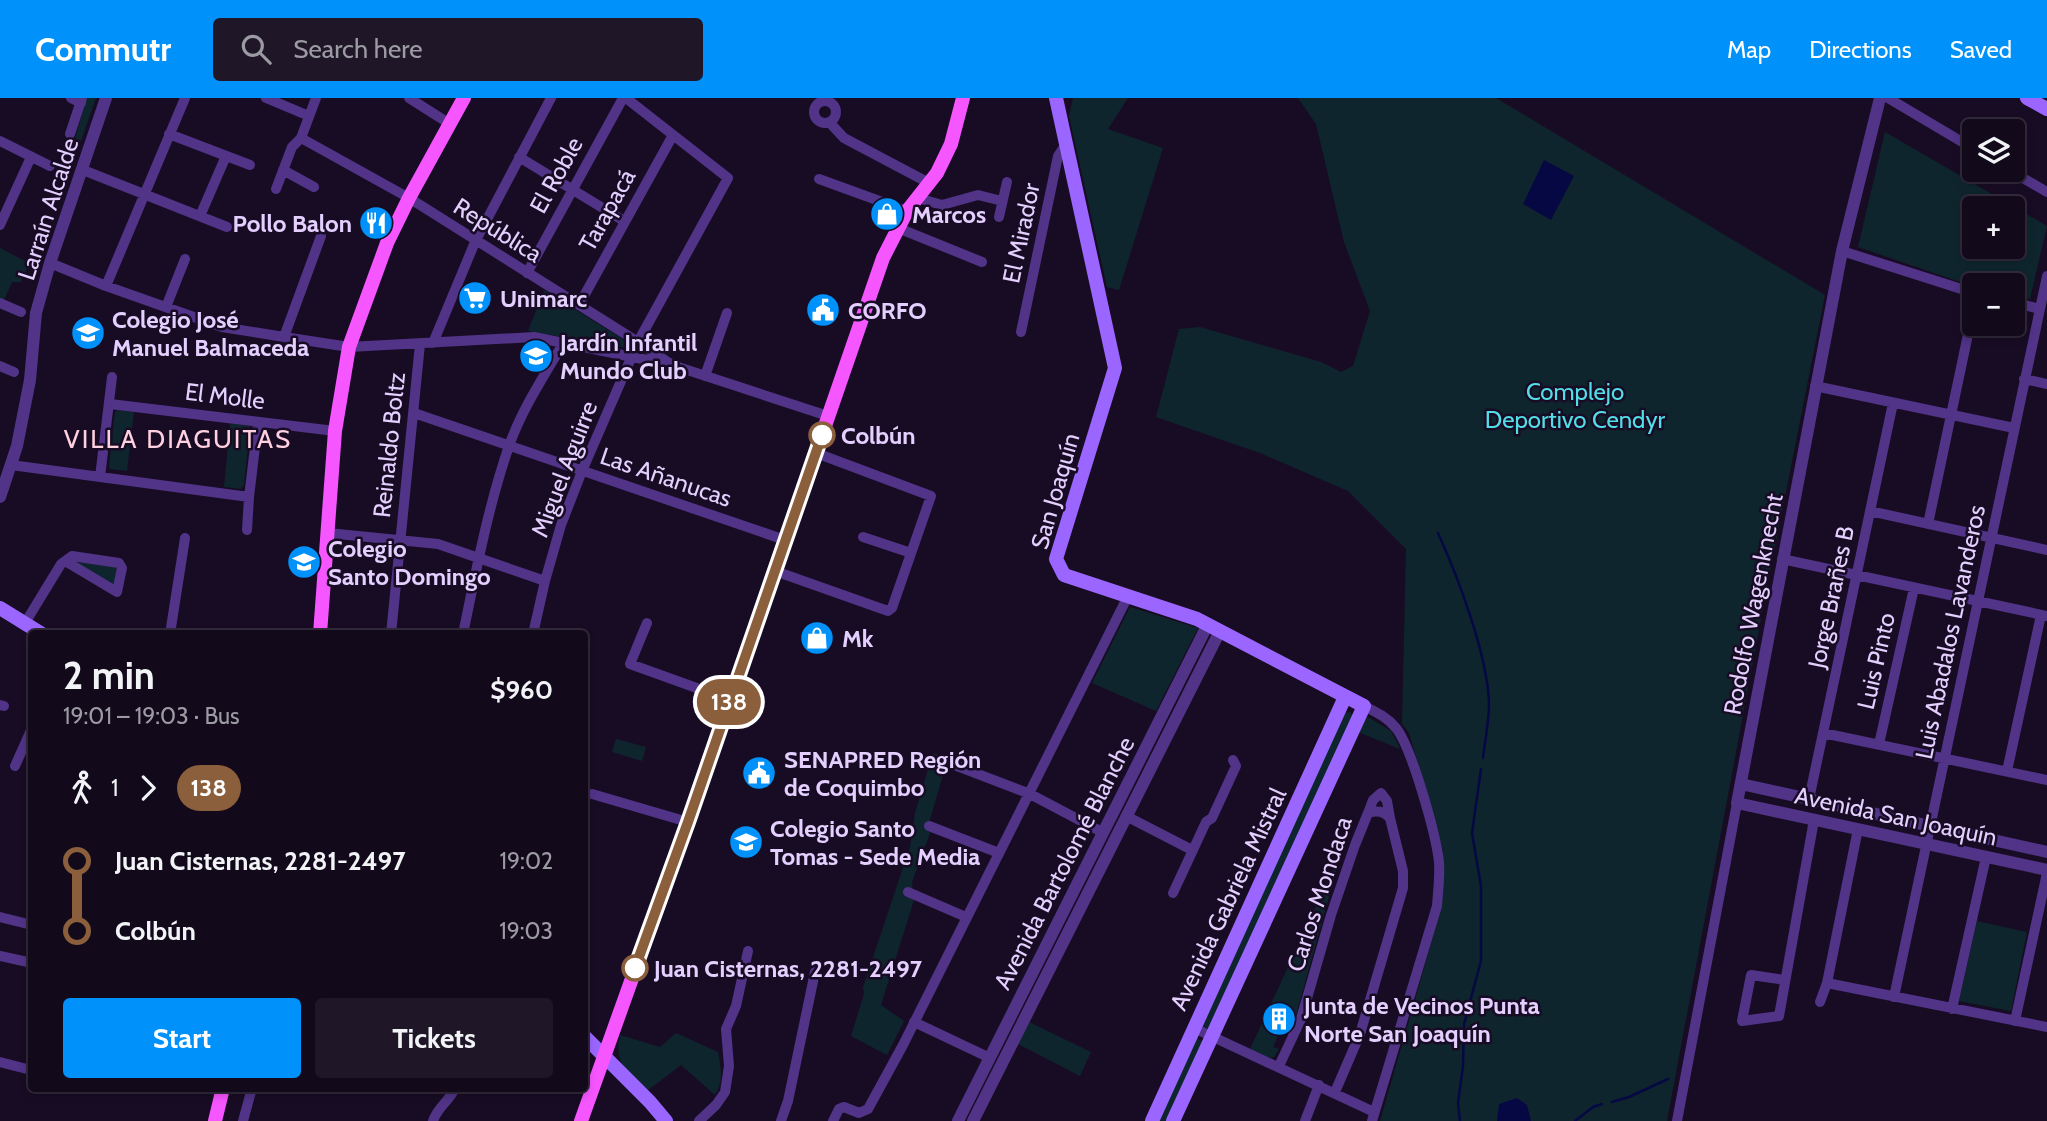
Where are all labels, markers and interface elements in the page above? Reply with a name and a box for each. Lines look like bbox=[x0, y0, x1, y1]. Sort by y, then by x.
search box bbox=[213, 18, 703, 81]
text: Commutr bbox=[35, 29, 171, 69]
icon: search bbox=[237, 30, 275, 68]
text: Search here bbox=[293, 33, 422, 65]
text: Map bbox=[1727, 35, 1771, 64]
text: Directions bbox=[1809, 35, 1912, 64]
text: Saved bbox=[1950, 35, 2012, 64]
map controls bbox=[1962, 119, 2025, 336]
button: layers bbox=[1962, 119, 2025, 182]
street label: El Roble bbox=[523, 132, 589, 218]
street label: Larraín Alcalde bbox=[11, 134, 85, 284]
street label: Tarapacá bbox=[573, 164, 642, 256]
street label: El Mirador bbox=[996, 180, 1046, 286]
street label: República bbox=[448, 192, 548, 269]
shop icon: Marcos bbox=[868, 195, 906, 233]
button: + bbox=[1962, 196, 2025, 259]
place label: Marcos bbox=[912, 200, 986, 229]
restaurant icon: Pollo Balon bbox=[357, 204, 395, 242]
place label: Pollo Balon bbox=[233, 209, 352, 238]
button: − bbox=[1962, 273, 2025, 336]
supermarket icon: Unimarc bbox=[456, 279, 494, 317]
place label: Unimarc bbox=[500, 284, 587, 313]
public building icon: CORFO bbox=[804, 291, 842, 329]
place label: CORFO bbox=[848, 296, 926, 325]
place label: Colegio José Manuel Balmaceda bbox=[112, 305, 309, 362]
school or university icon: Colegio José Manuel Balmaceda bbox=[69, 314, 107, 352]
place label: Jardín Infantil Mundo Club bbox=[559, 328, 697, 385]
school or university icon: Jardín Infantil Mundo Club bbox=[517, 337, 555, 375]
street label: Reinaldo Boltz bbox=[367, 371, 411, 519]
street label: El Molle bbox=[183, 377, 267, 415]
park label: Complejo Deportivo Cendyr bbox=[1485, 377, 1666, 434]
street label: Miguel Aguirre bbox=[525, 397, 603, 541]
place label: Colbún bbox=[841, 421, 916, 450]
marker: Colbún bbox=[809, 422, 835, 448]
district label: VILLA DIAGUITAS bbox=[64, 423, 292, 455]
street label: San Joaquín bbox=[1025, 430, 1085, 552]
street label: Las Añanucas bbox=[597, 441, 736, 513]
street label: Rodolfo Wagenknecht bbox=[1717, 491, 1789, 717]
street label: Luis Abadalos Lavanderos bbox=[1909, 502, 1991, 762]
street label: Jorge Brañes B bbox=[1802, 523, 1860, 672]
place label: Colegio Santo Domingo bbox=[328, 534, 491, 591]
school or university icon: Colegio Santo Domingo bbox=[285, 543, 323, 581]
street label: Luis Pinto bbox=[1851, 610, 1901, 712]
shop icon: Mk bbox=[798, 619, 836, 657]
place label: Mk bbox=[842, 624, 874, 653]
text: 2 min bbox=[63, 652, 155, 699]
text: $960 bbox=[490, 674, 553, 706]
line badge: 138 bbox=[689, 679, 769, 725]
text: 138 bbox=[711, 687, 747, 716]
text: 19:01 – 19:03 · Bus bbox=[63, 702, 240, 730]
street label: Avenida Bartolomé Blanche bbox=[988, 732, 1140, 994]
place label: SENAPRED Región de Coquimbo bbox=[784, 745, 981, 802]
public building icon: SENAPRED Región de Coquimbo bbox=[740, 754, 778, 792]
icon: walk bbox=[63, 769, 101, 807]
icon: forward bbox=[129, 769, 167, 807]
text: 138 bbox=[191, 773, 227, 802]
text: 1 bbox=[111, 774, 119, 802]
street label: Avenida San Joaquín bbox=[1792, 780, 2000, 852]
street label: Avenida Gabriela Mistral bbox=[1164, 783, 1292, 1015]
street label: Carlos Mondaca bbox=[1280, 812, 1358, 975]
place label: Colegio Santo Tomas - Sede Media bbox=[770, 814, 980, 871]
school or university icon: Colegio Santo Tomas - Sede Media bbox=[727, 823, 765, 861]
text: Juan Cisternas, 2281-2497 bbox=[115, 845, 405, 877]
text: 19:02 bbox=[500, 847, 553, 875]
text: Colbún bbox=[115, 915, 196, 947]
text: 19:03 bbox=[499, 917, 553, 945]
place label: Juan Cisternas, 2281-2497 bbox=[653, 954, 923, 983]
marker: Juan Cisternas, 2281-2497 bbox=[622, 955, 648, 981]
place label: Junta de Vecinos Punta Norte San Joaquín bbox=[1303, 991, 1540, 1048]
button: Start bbox=[63, 998, 301, 1078]
button: Tickets bbox=[315, 998, 553, 1078]
building icon: Junta de Vecinos Punta Norte San Joaquín bbox=[1260, 1000, 1298, 1038]

